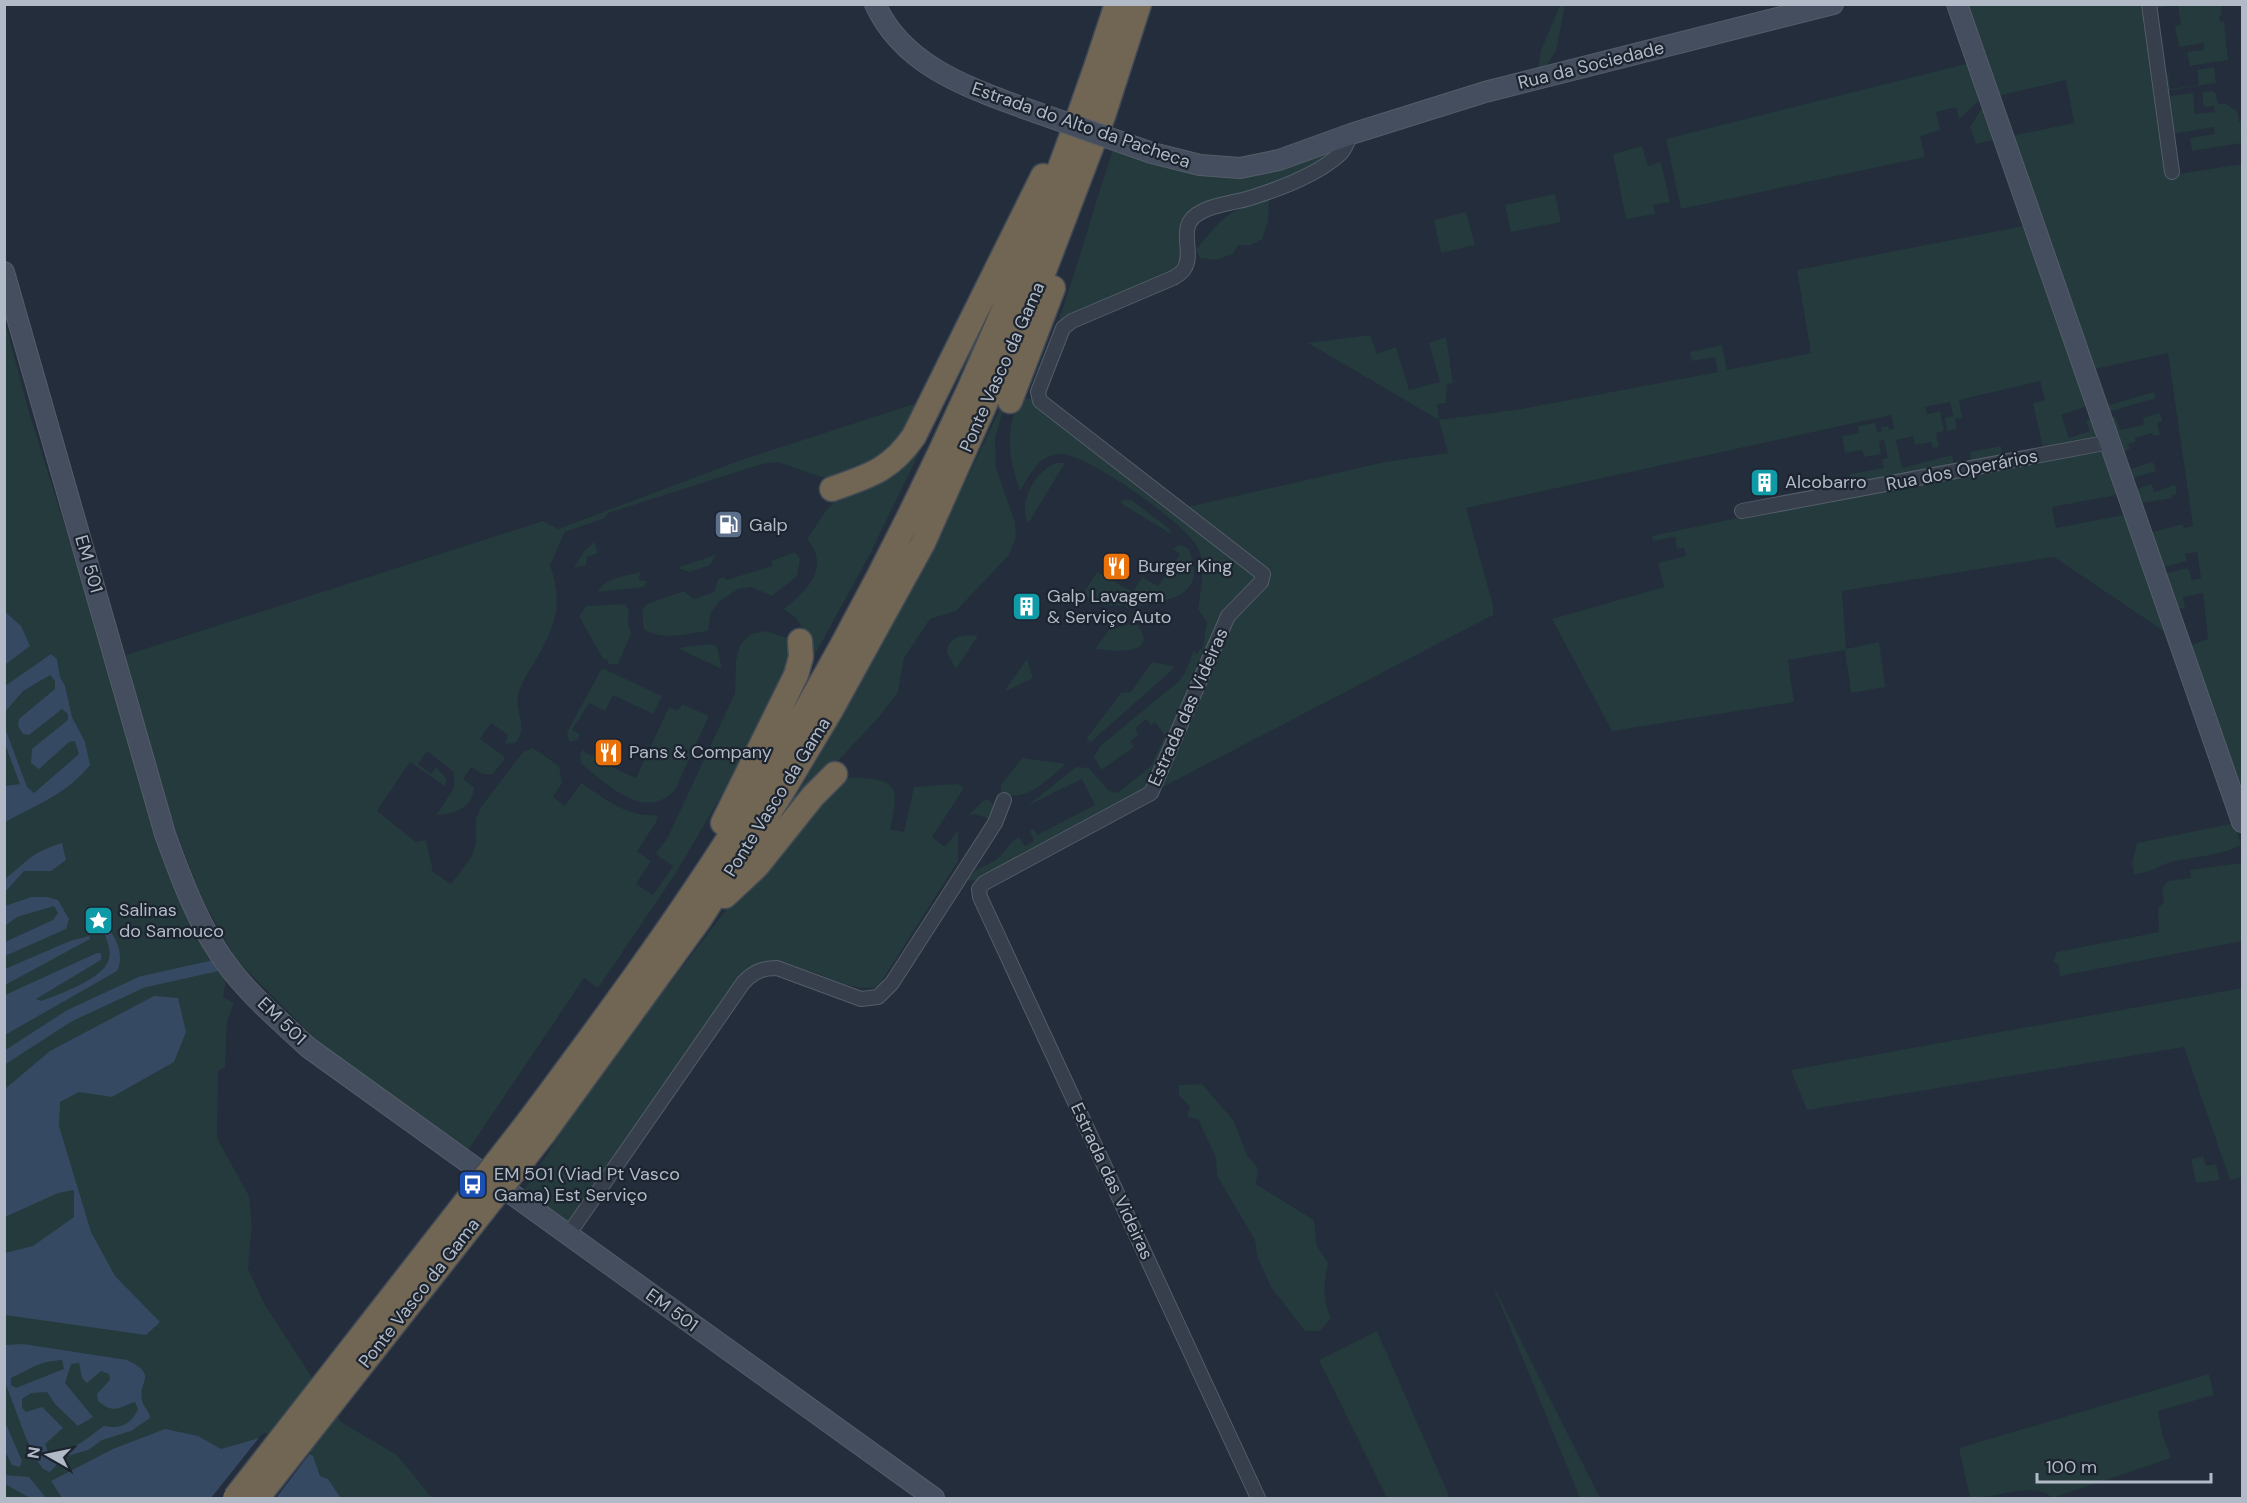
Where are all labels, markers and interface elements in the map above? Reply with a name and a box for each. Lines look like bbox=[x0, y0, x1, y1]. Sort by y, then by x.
street label: Rua da Sociedade bbox=[1515, 35, 1667, 95]
street label: Estrada do Alto da Pacheca bbox=[968, 76, 1194, 174]
street label: Ponte Vasco da Gama bbox=[954, 278, 1050, 456]
street label: Rua dos Operários bbox=[1884, 444, 2040, 496]
building icon: Alcobarro bbox=[1748, 466, 1780, 498]
place label: Alcobarro bbox=[1785, 470, 1867, 494]
fuel station icon: Galp bbox=[712, 509, 744, 541]
place label: Galp bbox=[749, 513, 788, 537]
street label: EM 501 bbox=[69, 532, 109, 596]
restaurant icon: Burger King bbox=[1101, 550, 1133, 582]
place label: Burger King bbox=[1138, 554, 1232, 578]
place label: Galp Lavagem & Serviço Auto bbox=[1047, 584, 1171, 629]
building icon: Galp Lavagem & Serviço Auto bbox=[1010, 590, 1042, 622]
street label: Estrada das Videiras bbox=[1142, 624, 1234, 790]
street label: Ponte Vasco da Gama bbox=[718, 713, 836, 881]
restaurant icon: Pans & Company bbox=[592, 736, 624, 768]
place label: Pans & Company bbox=[629, 740, 772, 764]
place label: Salinas do Samouco bbox=[119, 898, 224, 943]
place icon: Salinas do Samouco bbox=[82, 904, 114, 936]
street label: EM 501 bbox=[252, 992, 312, 1050]
street label: Estrada das Videiras bbox=[1065, 1099, 1159, 1263]
place label: EM 501 (Viad Pt Vasco Gama) Est Serviço bbox=[494, 1162, 680, 1207]
bus stop icon: EM 501 (Viad Pt Vasco Gama) Est Serviço bbox=[457, 1168, 489, 1200]
street label: Ponte Vasco da Gama bbox=[353, 1213, 485, 1373]
street label: EM 501 bbox=[641, 1283, 703, 1337]
north arrow bbox=[18, 1425, 78, 1485]
text: N bbox=[22, 1445, 45, 1460]
scale bar bbox=[2037, 1446, 2211, 1484]
text: 100 m bbox=[2046, 1455, 2097, 1479]

